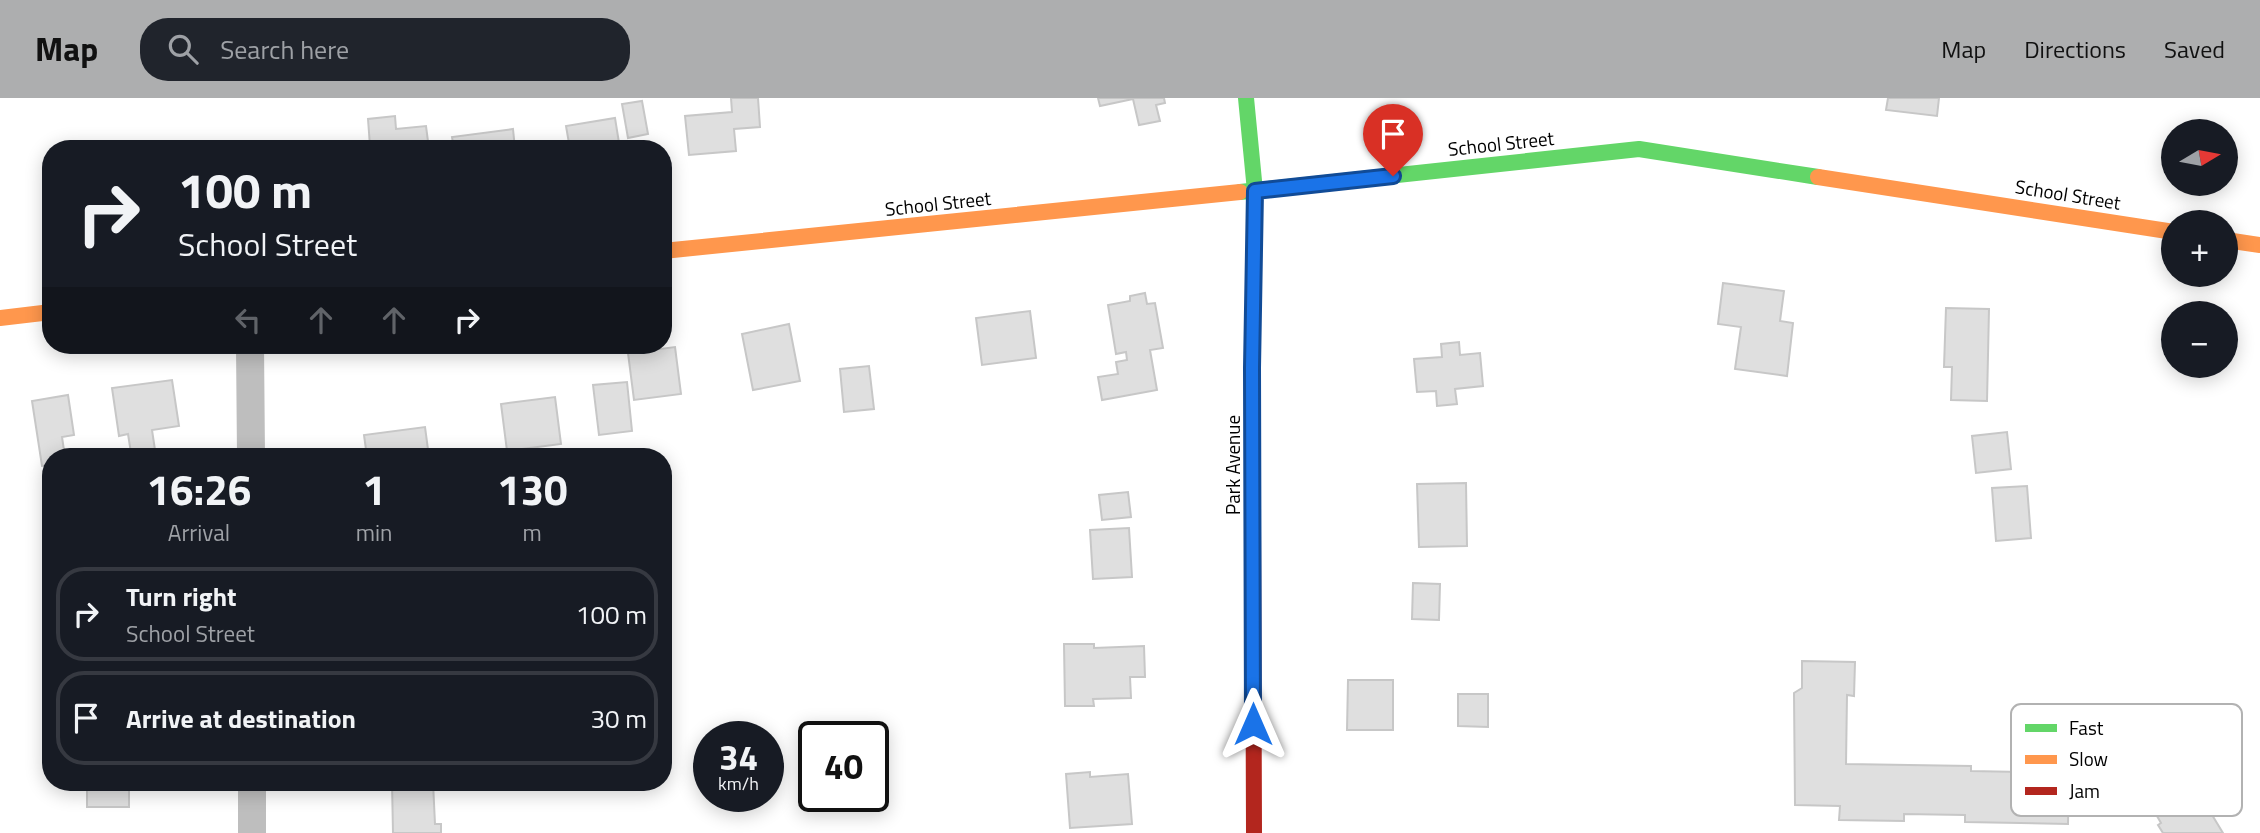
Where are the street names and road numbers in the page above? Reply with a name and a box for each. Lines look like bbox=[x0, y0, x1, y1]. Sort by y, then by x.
street label: School Street bbox=[1447, 123, 1556, 163]
street label: School Street bbox=[2013, 171, 2123, 217]
street label: School Street bbox=[884, 183, 993, 223]
street label: Park Avenue bbox=[1218, 415, 1247, 515]

